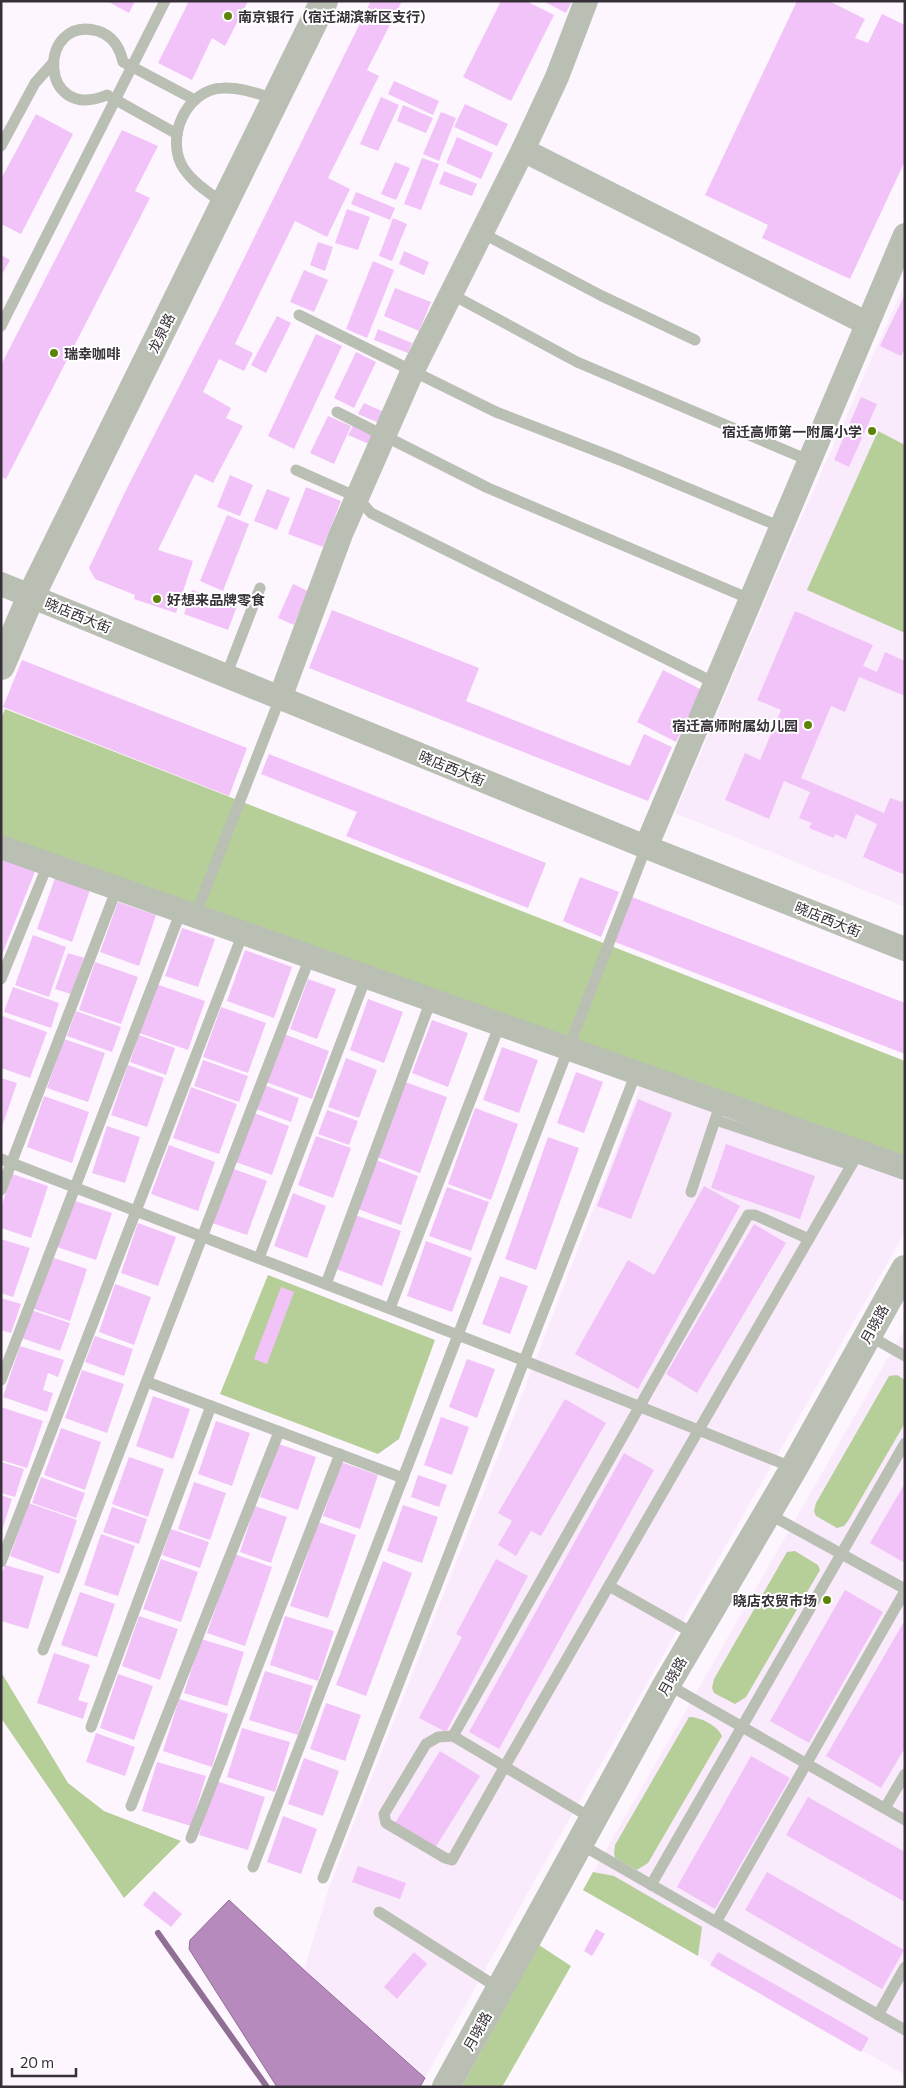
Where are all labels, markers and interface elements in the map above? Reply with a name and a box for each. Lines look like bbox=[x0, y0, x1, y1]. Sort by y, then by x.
place label: 南京银行（宿迁湖滨新区支行） bbox=[238, 8, 434, 25]
marker: 南京银行（宿迁湖滨新区支行） bbox=[222, 10, 234, 22]
street label: 龙泉路 bbox=[144, 310, 178, 356]
place label: 瑞幸咖啡 bbox=[64, 345, 121, 362]
marker: 瑞幸咖啡 bbox=[48, 347, 60, 359]
place label: 宿迁高师第一附属小学 bbox=[722, 423, 862, 440]
marker: 宿迁高师第一附属小学 bbox=[866, 425, 878, 437]
place label: 好想来品牌零食 bbox=[167, 591, 265, 608]
marker: 好想来品牌零食 bbox=[151, 593, 163, 605]
street label: 晓店西大街 bbox=[42, 594, 114, 636]
place label: 宿迁高师附属幼儿园 bbox=[672, 717, 798, 734]
marker: 宿迁高师附属幼儿园 bbox=[802, 719, 814, 731]
street label: 晓店西大街 bbox=[416, 747, 488, 789]
street label: 晓店西大街 bbox=[792, 898, 864, 940]
street label: 月晓路 bbox=[856, 1302, 892, 1346]
place label: 晓店农贸市场 bbox=[733, 1592, 817, 1609]
marker: 晓店农贸市场 bbox=[821, 1594, 833, 1606]
street label: 月晓路 bbox=[654, 1654, 690, 1698]
street label: 月晓路 bbox=[459, 2009, 495, 2053]
scale bar bbox=[12, 2046, 76, 2078]
text: 20 m bbox=[20, 2053, 54, 2071]

